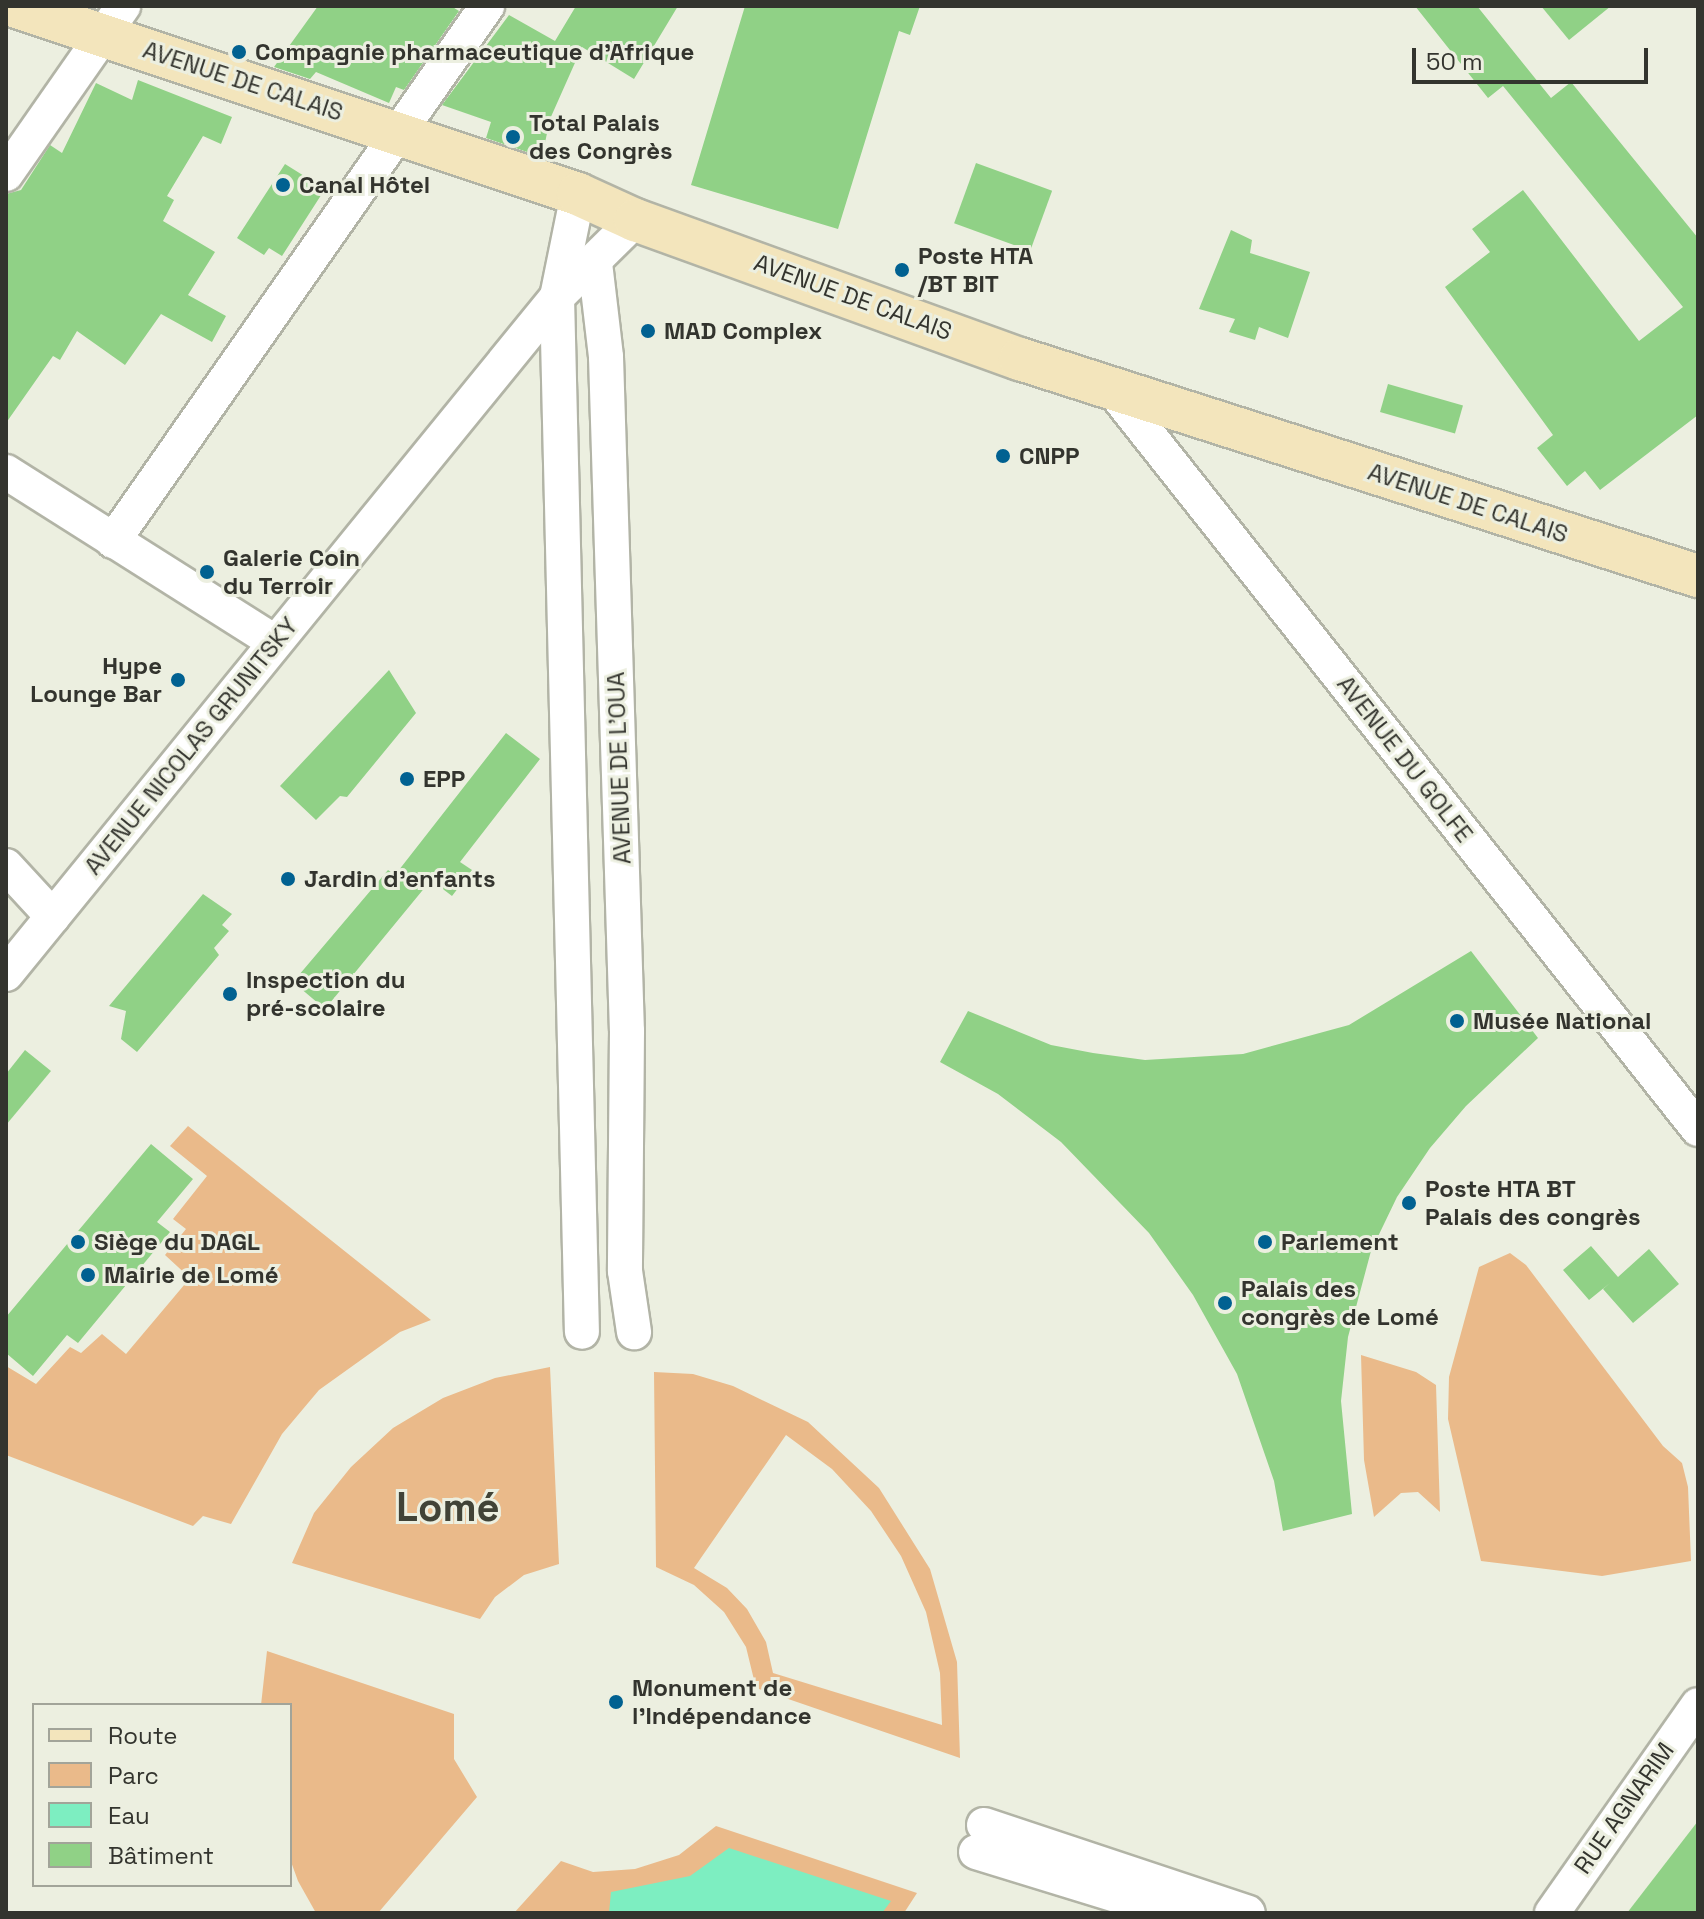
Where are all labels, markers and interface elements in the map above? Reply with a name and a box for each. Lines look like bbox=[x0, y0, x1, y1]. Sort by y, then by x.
scale bar bbox=[1416, 32, 1652, 82]
street label: AVENUE DE CALAIS bbox=[139, 35, 347, 127]
place label: Compagnie pharmaceutique d'Afrique bbox=[255, 38, 694, 66]
marker: Compagnie pharmaceutique d'Afrique bbox=[230, 43, 248, 61]
text: 50 m bbox=[1426, 46, 1483, 77]
place label: Total Palais des Congrès bbox=[529, 109, 673, 165]
marker: Total Palais des Congrès bbox=[504, 128, 522, 146]
place label: Canal Hôtel bbox=[299, 171, 430, 199]
marker: Canal Hôtel bbox=[274, 176, 292, 194]
place label: Poste HTA /BT BIT bbox=[918, 242, 1033, 298]
street label: AVENUE DE CALAIS bbox=[750, 248, 956, 346]
marker: Poste HTA /BT BIT bbox=[893, 261, 911, 279]
place label: MAD Complex bbox=[664, 317, 822, 345]
marker: MAD Complex bbox=[639, 322, 657, 340]
place label: CNPP bbox=[1019, 442, 1080, 470]
marker: CNPP bbox=[994, 447, 1012, 465]
street label: AVENUE DE CALAIS bbox=[1364, 457, 1572, 549]
place label: Galerie Coin du Terroir bbox=[223, 544, 360, 600]
marker: Galerie Coin du Terroir bbox=[198, 563, 216, 581]
street label: AVENUE NICOLAS GRUNITSKY bbox=[78, 612, 304, 880]
place label: Hype Lounge Bar bbox=[30, 652, 162, 708]
street label: AVENUE DU GOLFE bbox=[1331, 670, 1479, 848]
marker: Hype Lounge Bar bbox=[169, 671, 187, 689]
street label: AVENUE DE L'OUA bbox=[601, 671, 637, 865]
place label: EPP bbox=[423, 765, 465, 793]
marker: EPP bbox=[398, 770, 416, 788]
place label: Jardin d'enfants bbox=[304, 865, 496, 893]
marker: Jardin d'enfants bbox=[279, 870, 297, 888]
place label: Inspection du pré-scolaire bbox=[246, 966, 406, 1022]
marker: Inspection du pré-scolaire bbox=[221, 985, 239, 1003]
place label: Musée National bbox=[1473, 1007, 1651, 1035]
marker: Musée National bbox=[1448, 1012, 1466, 1030]
place label: Poste HTA BT Palais des congrès bbox=[1425, 1175, 1641, 1231]
marker: Poste HTA BT Palais des congrès bbox=[1400, 1194, 1418, 1212]
place label: Siège du DAGL bbox=[94, 1228, 260, 1256]
place label: Parlement bbox=[1281, 1228, 1399, 1256]
marker: Siège du DAGL bbox=[69, 1233, 87, 1251]
marker: Parlement bbox=[1256, 1233, 1274, 1251]
place label: Mairie de Lomé bbox=[104, 1261, 279, 1289]
marker: Mairie de Lomé bbox=[79, 1266, 97, 1284]
place label: Palais des congrès de Lomé bbox=[1241, 1275, 1439, 1331]
marker: Palais des congrès de Lomé bbox=[1216, 1294, 1234, 1312]
district label: Lomé bbox=[396, 1484, 500, 1532]
place label: Monument de l'Indépendance bbox=[632, 1674, 812, 1730]
marker: Monument de l'Indépendance bbox=[607, 1693, 625, 1711]
legend bbox=[32, 1703, 292, 1887]
text: Route bbox=[108, 1720, 177, 1751]
street label: RUE AGNARIM bbox=[1568, 1737, 1680, 1879]
text: Parc bbox=[108, 1760, 159, 1791]
text: Eau bbox=[108, 1800, 150, 1831]
text: Bâtiment bbox=[108, 1840, 214, 1871]

